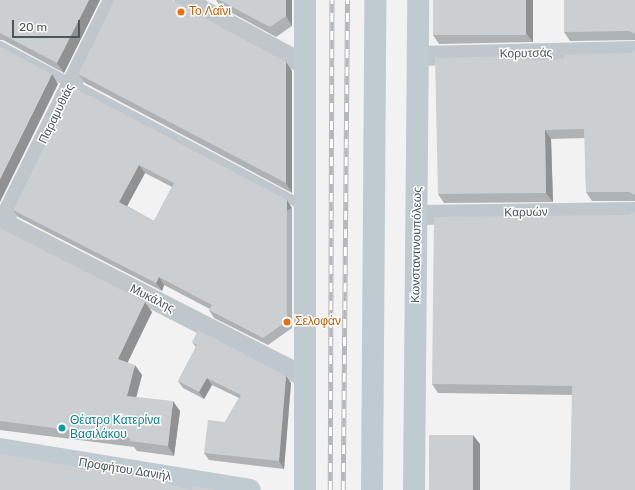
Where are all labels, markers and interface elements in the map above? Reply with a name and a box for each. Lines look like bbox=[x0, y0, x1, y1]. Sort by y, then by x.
place label: Το Λαΐνι bbox=[189, 5, 231, 19]
marker: Το Λαΐνι bbox=[176, 7, 186, 17]
scale bar bbox=[14, 12, 82, 38]
text: 20 m bbox=[19, 20, 47, 34]
street label: Κορυτσάς bbox=[500, 46, 552, 62]
street label: Παραμυθιάς bbox=[36, 82, 78, 146]
street label: Κωνσταντινουπόλεως bbox=[409, 187, 425, 303]
street label: Καρυών bbox=[504, 205, 548, 221]
street label: Μυκάλης bbox=[127, 282, 177, 316]
place label: Σελοφάν bbox=[295, 315, 341, 329]
marker: Σελοφάν bbox=[282, 317, 292, 327]
place label: Θέατρο Κατερίνα Βασιλάκου bbox=[70, 414, 160, 442]
marker: Θέατρο Κατερίνα Βασιλάκου bbox=[57, 423, 67, 433]
street label: Προφήτου Δανιήλ bbox=[78, 456, 172, 484]

